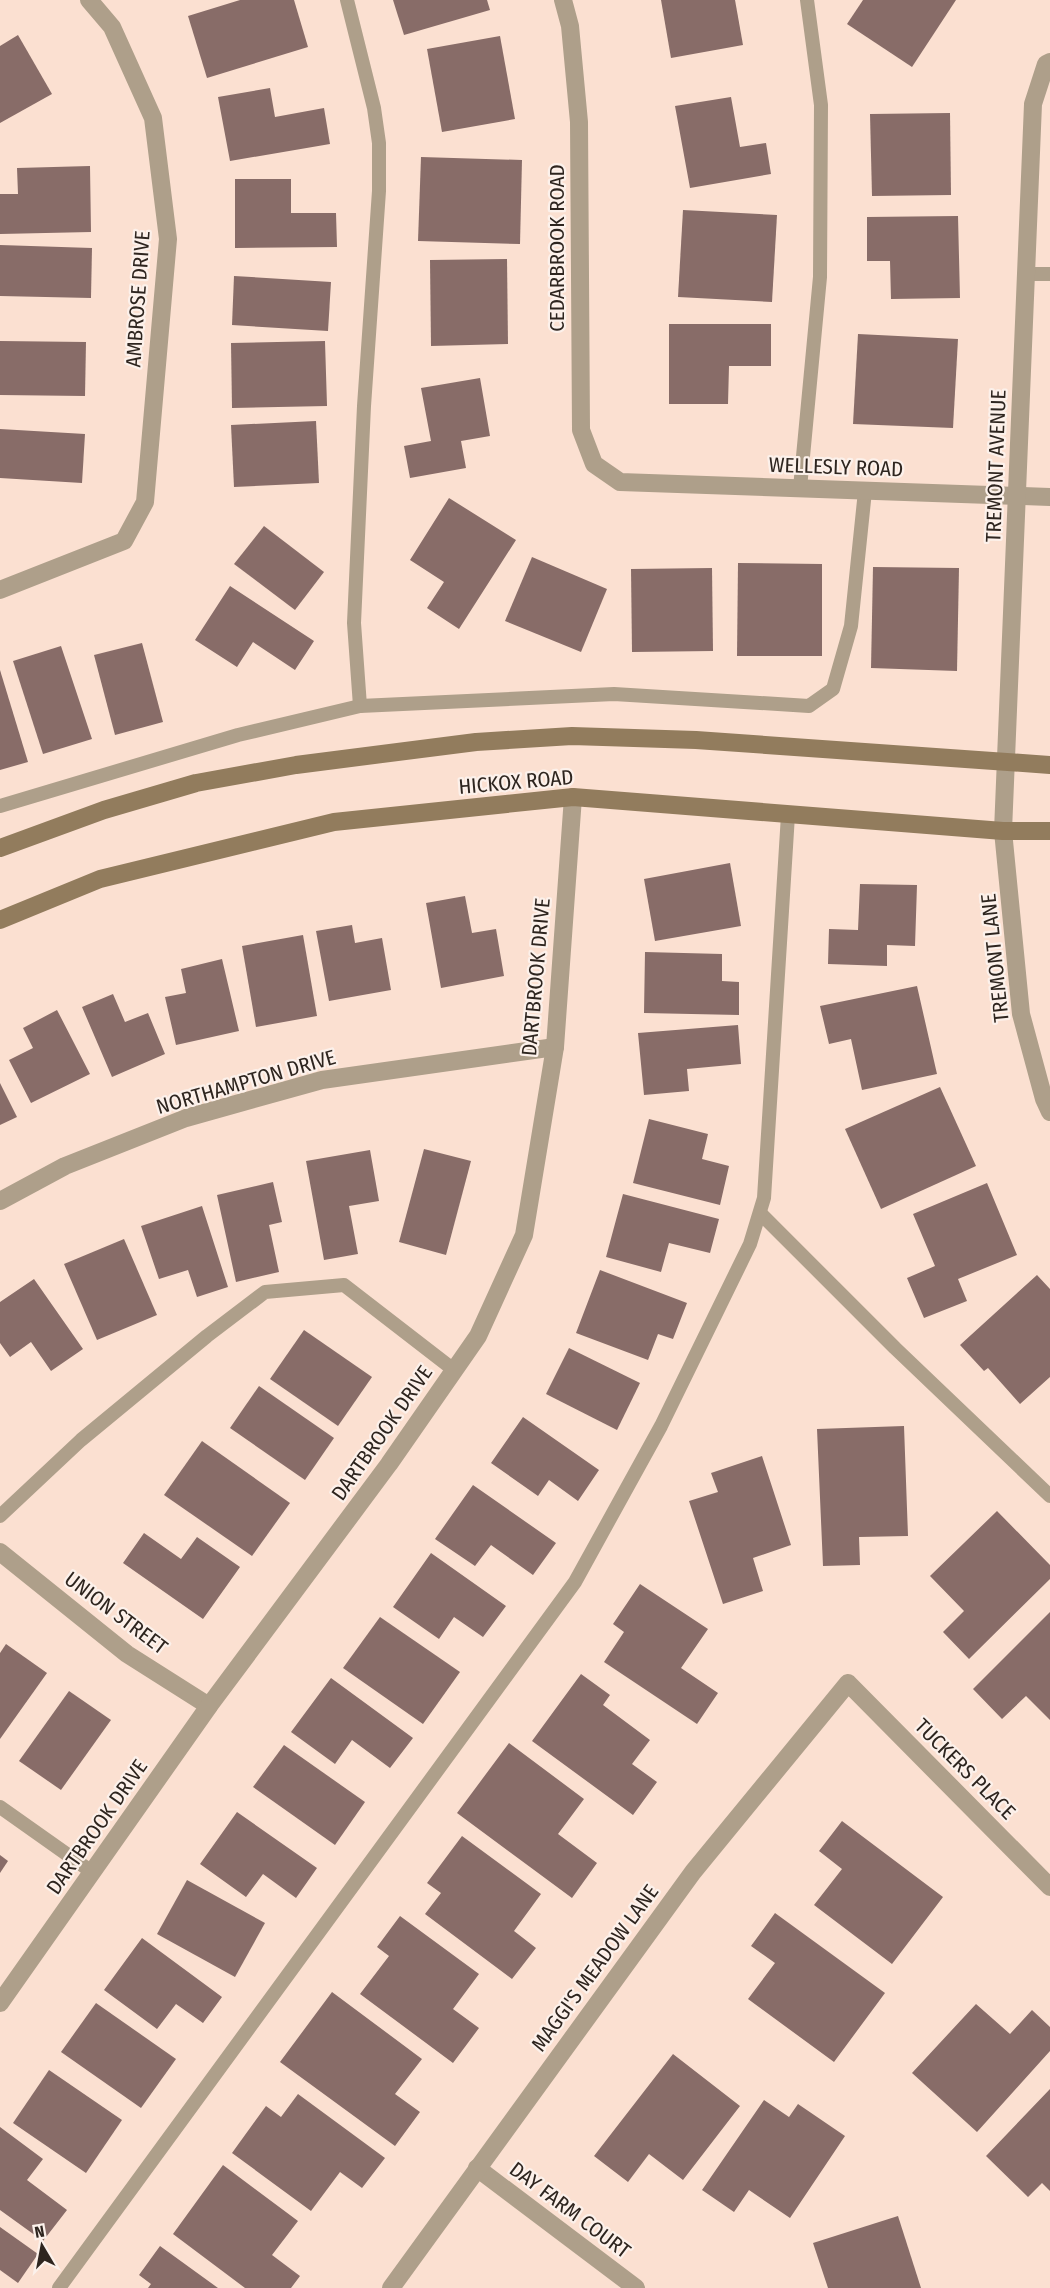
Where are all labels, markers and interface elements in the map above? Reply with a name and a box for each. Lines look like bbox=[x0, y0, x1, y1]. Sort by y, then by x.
street label: CEDARBROOK ROAD bbox=[544, 164, 570, 332]
street label: AMBROSE DRIVE bbox=[120, 230, 156, 368]
street label: TREMONT AVENUE bbox=[980, 389, 1012, 543]
street label: WELLESLY ROAD bbox=[768, 452, 904, 482]
street label: HICKOX ROAD bbox=[457, 764, 575, 800]
street label: TREMONT LANE bbox=[975, 892, 1015, 1024]
street label: DARTBROOK DRIVE bbox=[516, 897, 556, 1057]
street label: NORTHAMPTON DRIVE bbox=[153, 1044, 339, 1120]
street label: DARTBROOK DRIVE bbox=[326, 1360, 438, 1505]
street label: UNION STREET bbox=[59, 1566, 173, 1660]
street label: TUCKERS PLACE bbox=[909, 1713, 1021, 1825]
street label: DARTBROOK DRIVE bbox=[41, 1754, 153, 1899]
street label: MAGGI'S MEADOW LANE bbox=[526, 1879, 664, 2056]
street label: DAY FARM COURT bbox=[504, 2156, 636, 2264]
north arrow bbox=[12, 2216, 72, 2276]
text: N bbox=[33, 2222, 46, 2242]

